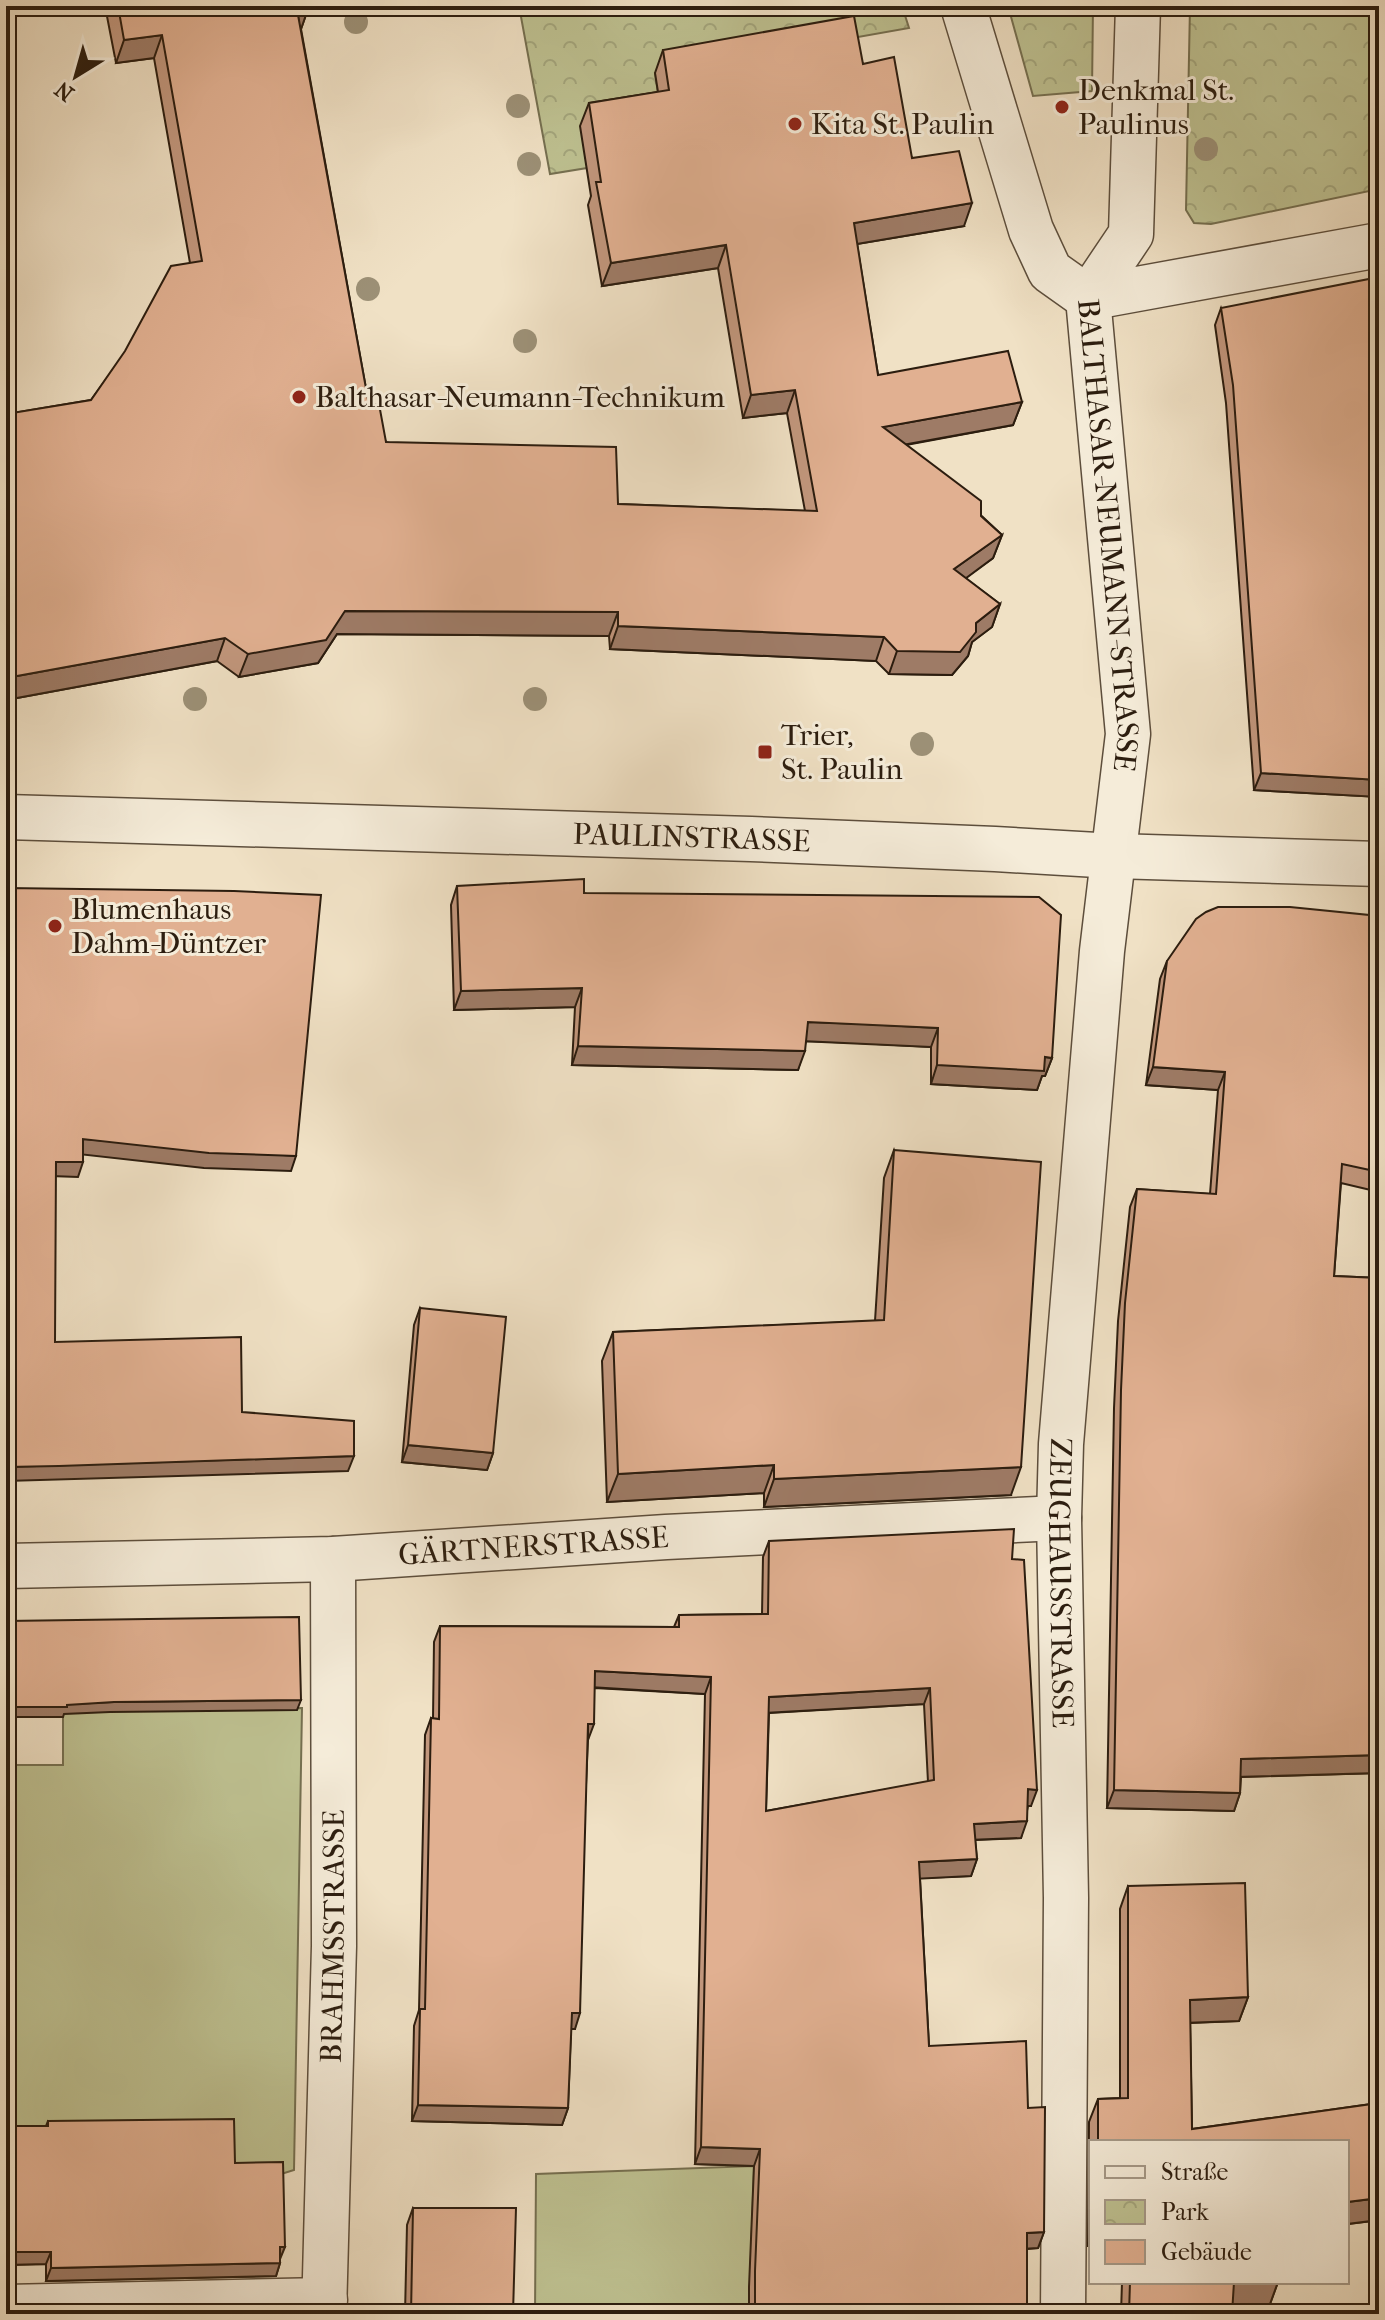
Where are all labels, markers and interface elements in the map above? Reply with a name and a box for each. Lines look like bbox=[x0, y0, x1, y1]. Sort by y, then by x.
north arrow bbox=[36, 36, 116, 116]
place label: Denkmal St. Paulinus bbox=[1078, 73, 1234, 142]
text: N bbox=[50, 76, 79, 107]
marker: Denkmal St. Paulinus bbox=[1053, 98, 1071, 116]
place label: Kita St. Paulin bbox=[811, 107, 995, 142]
marker: Kita St. Paulin bbox=[786, 115, 804, 133]
street label: BALTHASAR-NEUMANN-STRASSE bbox=[1071, 297, 1146, 773]
place label: Balthasar-Neumann-Technikum bbox=[315, 380, 725, 415]
marker: Balthasar-Neumann-Technikum bbox=[290, 388, 308, 406]
place label: Trier, St. Paulin bbox=[781, 718, 903, 787]
marker: Trier, St. Paulin bbox=[756, 743, 774, 761]
street label: PAULINSTRASSE bbox=[572, 816, 811, 859]
place label: Blumenhaus Dahm-Düntzer bbox=[71, 892, 266, 961]
marker: Blumenhaus Dahm-Düntzer bbox=[46, 917, 64, 935]
street label: ZEUGHAUSSTRASSE bbox=[1041, 1437, 1080, 1729]
street label: GÄRTNERSTRASSE bbox=[397, 1519, 670, 1572]
street label: BRAHMSSTRASSE bbox=[313, 1809, 352, 2063]
legend bbox=[1089, 2140, 1349, 2284]
text: Straße bbox=[1161, 2158, 1228, 2186]
text: Park bbox=[1161, 2198, 1209, 2226]
text: Gebäude bbox=[1161, 2238, 1252, 2266]

